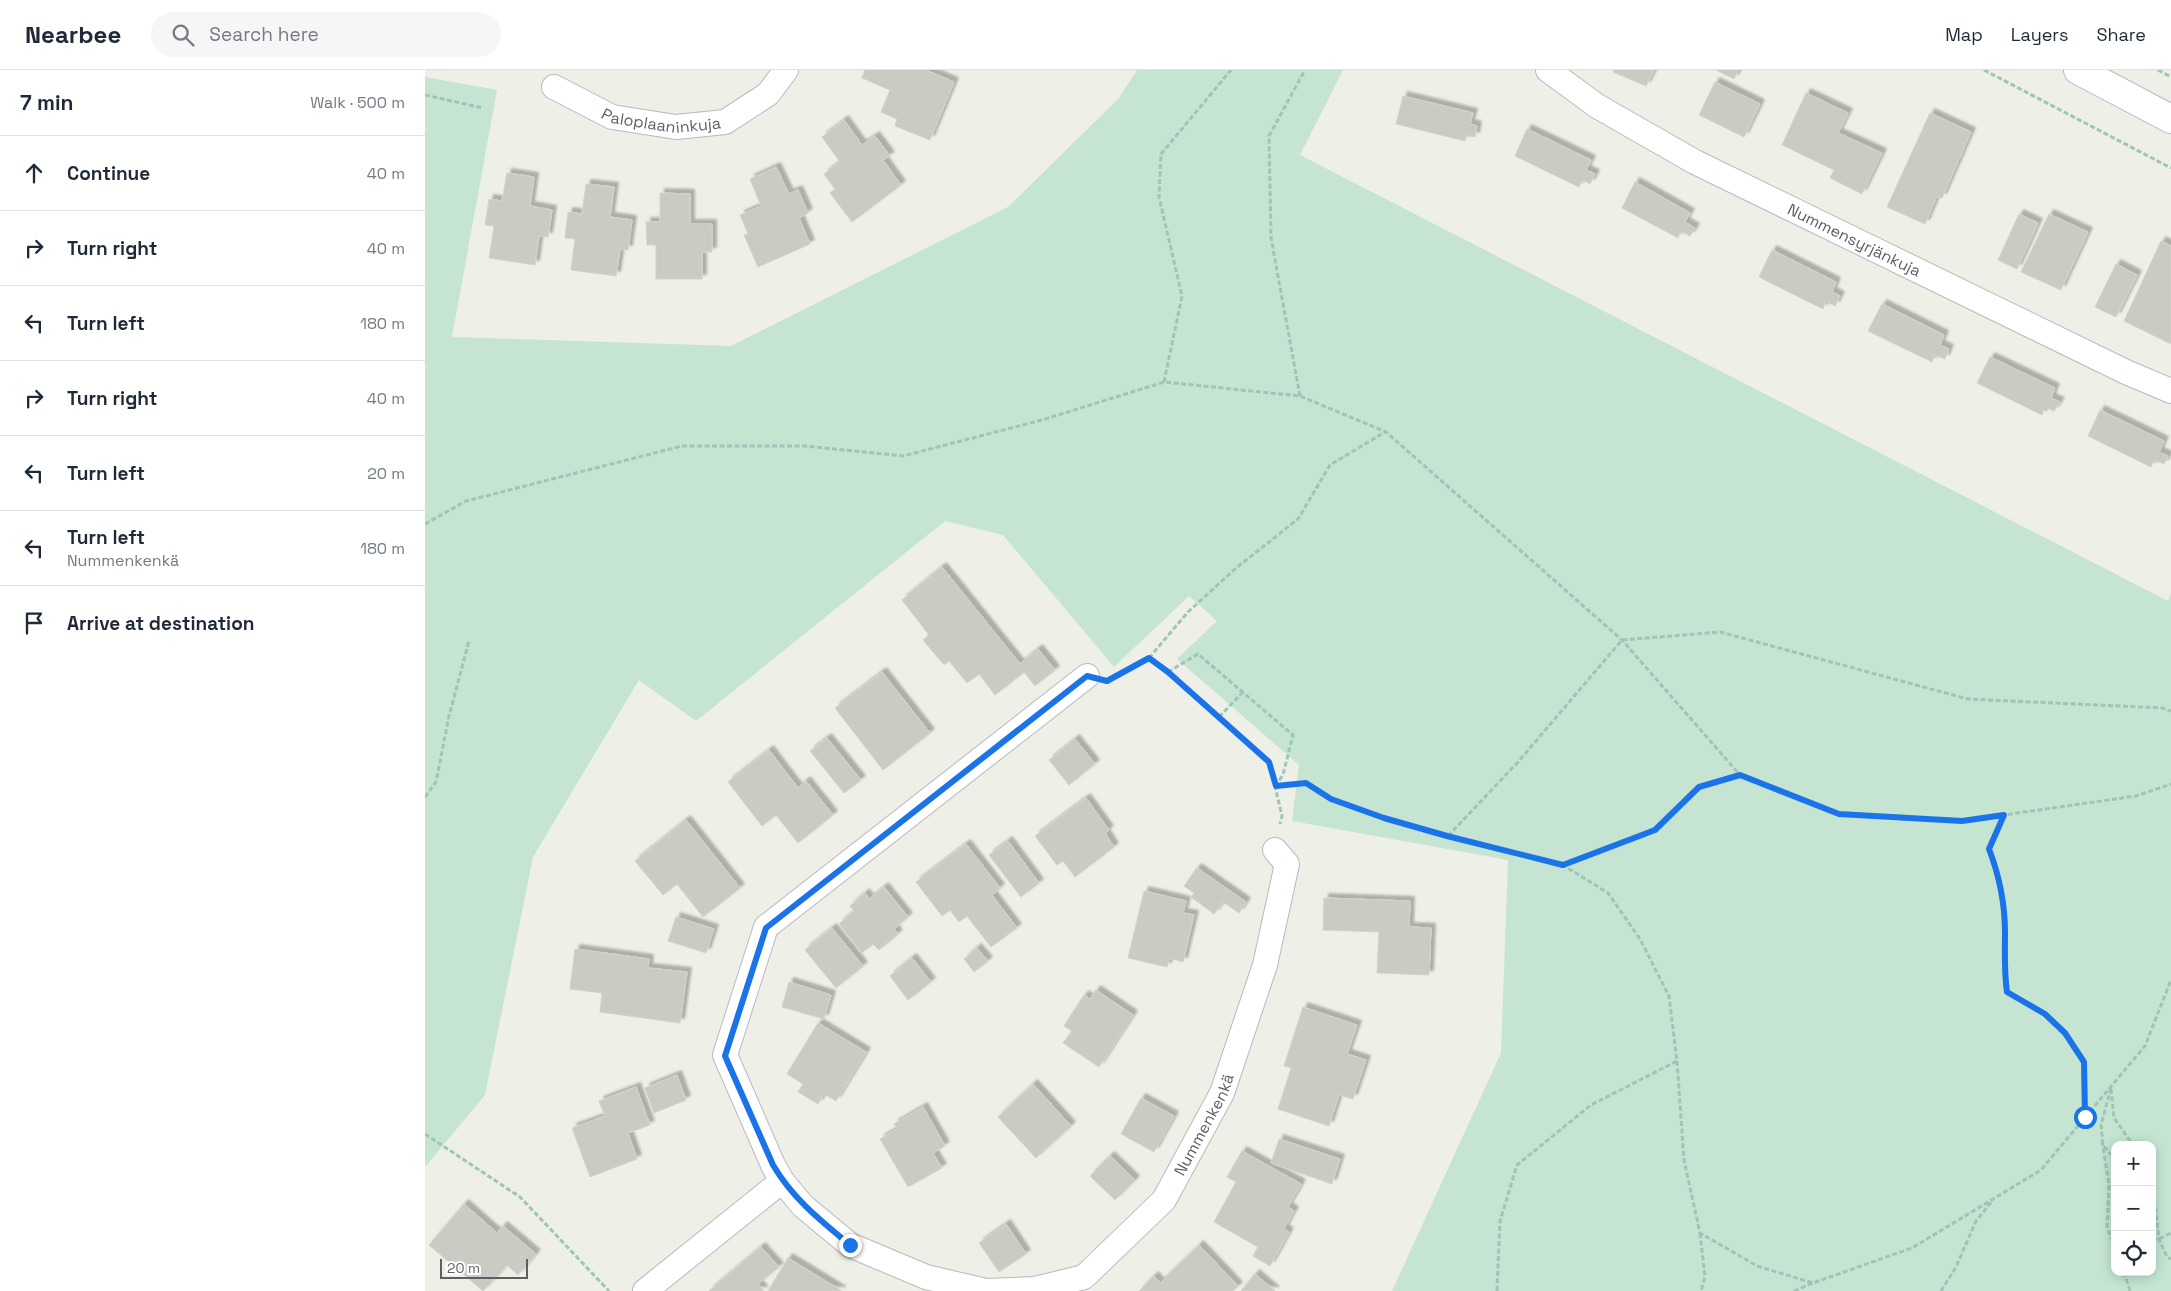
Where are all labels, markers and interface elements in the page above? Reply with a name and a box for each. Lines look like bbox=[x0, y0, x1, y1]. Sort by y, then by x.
search box bbox=[151, 12, 501, 57]
text: Nearbee bbox=[25, 19, 121, 50]
icon: search bbox=[169, 21, 197, 49]
text: Search here bbox=[209, 22, 319, 47]
text: Map bbox=[1945, 23, 1983, 46]
text: Layers bbox=[2011, 23, 2068, 46]
text: Share bbox=[2096, 23, 2146, 46]
text: 7 min bbox=[20, 89, 73, 116]
text: Walk · 500 m bbox=[310, 92, 405, 113]
street label: Paloplaaninkuja bbox=[598, 103, 722, 138]
icon: ahead bbox=[20, 159, 48, 187]
text: Continue bbox=[67, 161, 150, 186]
text: 40 m bbox=[367, 163, 405, 184]
street label: Nummensyrjänkuja bbox=[1784, 199, 1924, 282]
icon: right bbox=[20, 234, 48, 262]
text: Turn right bbox=[67, 236, 157, 261]
text: 40 m bbox=[367, 238, 405, 259]
icon: left bbox=[20, 309, 48, 337]
text: Turn left bbox=[67, 311, 145, 336]
text: 180 m bbox=[360, 313, 405, 334]
icon: right bbox=[20, 384, 48, 412]
text: Turn right bbox=[67, 386, 157, 411]
text: 40 m bbox=[367, 388, 405, 409]
icon: left bbox=[20, 459, 48, 487]
text: Turn left bbox=[67, 461, 145, 486]
text: 20 m bbox=[367, 463, 405, 484]
text: Turn left bbox=[67, 525, 145, 550]
icon: left bbox=[20, 534, 48, 562]
text: 180 m bbox=[360, 538, 405, 559]
text: Nummenkenkä bbox=[67, 550, 179, 571]
icon: arrive bbox=[20, 609, 48, 637]
text: Arrive at destination bbox=[67, 611, 255, 636]
street label: Nummenkenkä bbox=[1169, 1071, 1239, 1179]
route start bbox=[2074, 1106, 2097, 1129]
map controls bbox=[2111, 1141, 2156, 1276]
button: + bbox=[2111, 1141, 2156, 1186]
button: − bbox=[2111, 1186, 2156, 1231]
button: locate bbox=[2111, 1231, 2156, 1276]
route end bbox=[839, 1234, 862, 1257]
scale bar bbox=[440, 1256, 527, 1279]
text: 20 m bbox=[447, 1259, 480, 1277]

